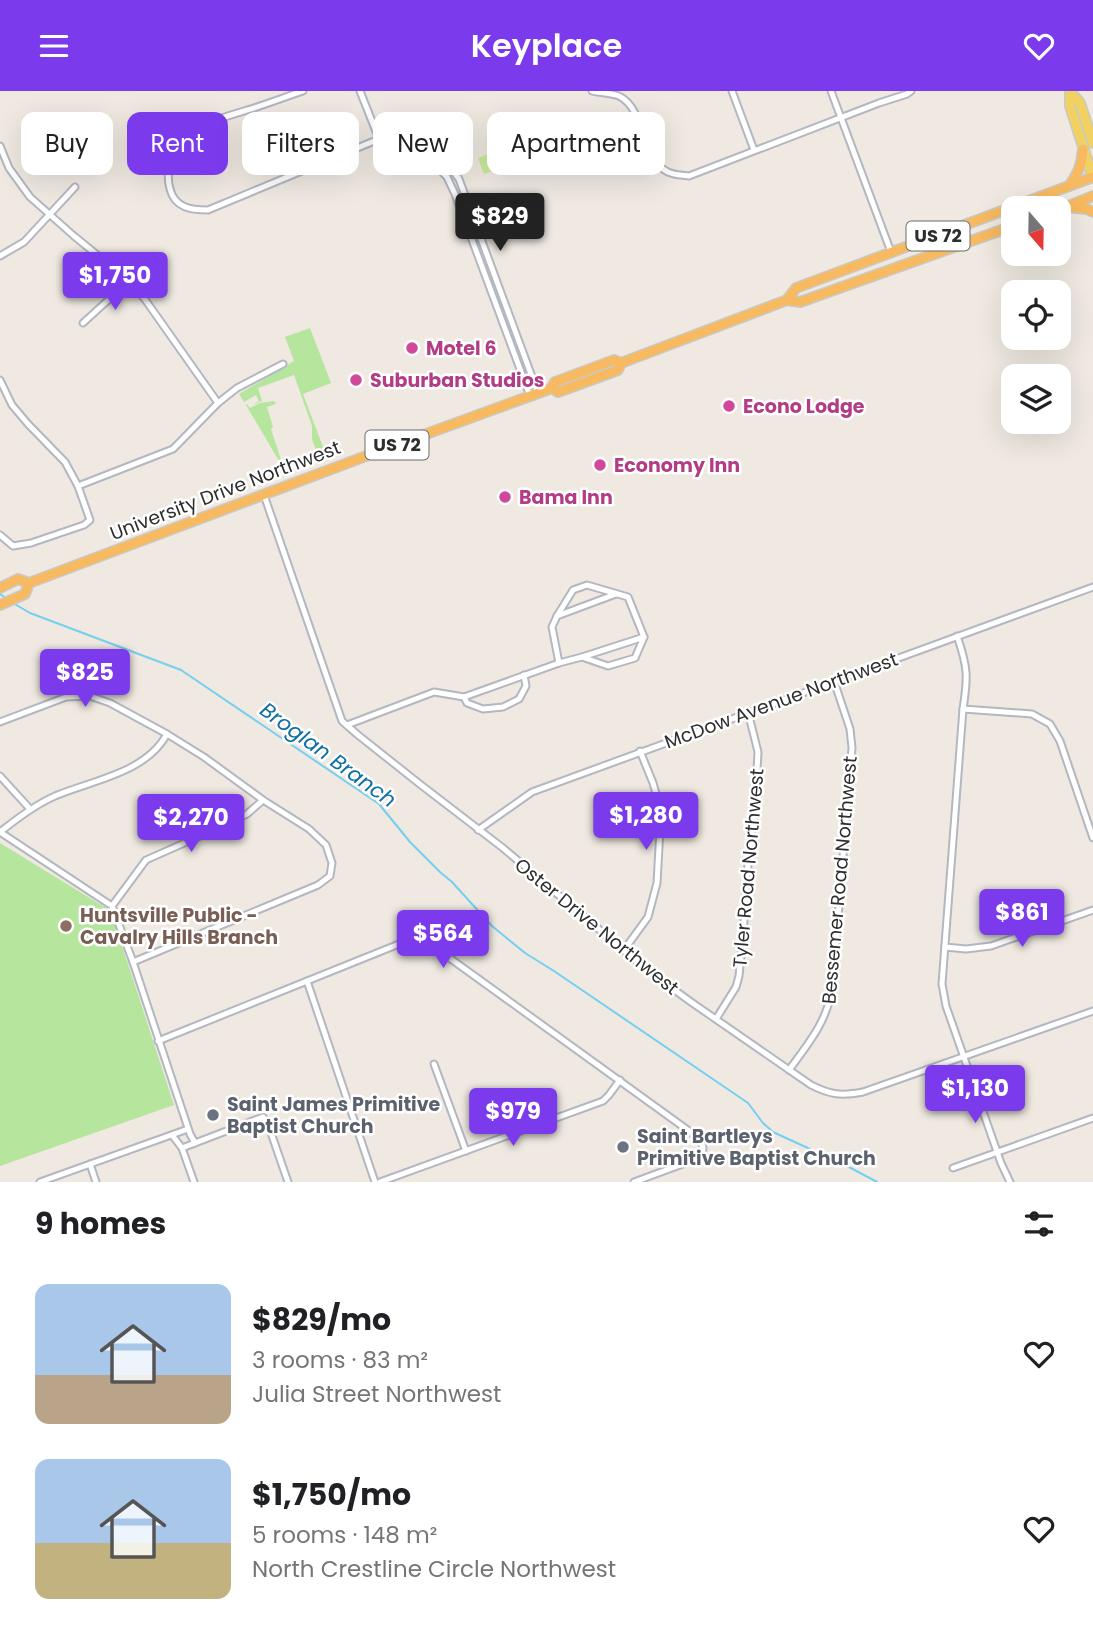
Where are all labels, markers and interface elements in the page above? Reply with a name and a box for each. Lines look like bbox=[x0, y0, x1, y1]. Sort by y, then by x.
text: Keyplace bbox=[471, 23, 622, 68]
icon: menu bbox=[35, 27, 73, 65]
icon: heart bbox=[1020, 27, 1058, 65]
chip: Buy bbox=[21, 112, 113, 175]
chip: Rent bbox=[127, 112, 228, 175]
chip: Filters bbox=[242, 112, 359, 175]
chip: New bbox=[373, 112, 473, 175]
chip: Apartment bbox=[487, 112, 665, 175]
pin: $829 bbox=[459, 193, 541, 253]
north arrow bbox=[1001, 196, 1071, 266]
map controls bbox=[1001, 196, 1071, 434]
text: $829 bbox=[471, 200, 529, 232]
road number: US 72 bbox=[906, 221, 970, 251]
pin: $1,750 bbox=[58, 253, 172, 312]
text: $1,750 bbox=[79, 259, 151, 291]
button: locate bbox=[1001, 280, 1071, 350]
place label: Motel 6 bbox=[426, 335, 497, 362]
marker: Motel 6 bbox=[404, 340, 420, 356]
button: layers bbox=[1001, 364, 1071, 434]
place label: Suburban Studios bbox=[370, 367, 544, 394]
marker: Suburban Studios bbox=[348, 372, 364, 388]
place label: Econo Lodge bbox=[743, 393, 865, 420]
marker: Econo Lodge bbox=[721, 398, 737, 414]
road number: US 72 bbox=[366, 431, 428, 459]
street label: University Drive Northwest bbox=[106, 434, 344, 547]
place label: Economy Inn bbox=[614, 452, 740, 479]
marker: Economy Inn bbox=[592, 457, 608, 473]
place label: Bama Inn bbox=[519, 484, 613, 511]
marker: Bama Inn bbox=[497, 489, 513, 505]
street label: McDow Avenue Northwest bbox=[661, 646, 902, 755]
pin: $825 bbox=[44, 649, 126, 709]
text: $825 bbox=[56, 656, 114, 688]
water label: Broglan Branch bbox=[254, 695, 402, 814]
street label: Bessemer Road Northwest bbox=[815, 755, 864, 1005]
street label: Tyler Road Northwest bbox=[726, 767, 771, 969]
pin: $1,280 bbox=[589, 793, 703, 852]
pin: $2,270 bbox=[134, 795, 248, 854]
text: $1,280 bbox=[609, 799, 683, 831]
text: $2,270 bbox=[153, 801, 229, 833]
street label: Oster Drive Northwest bbox=[509, 852, 685, 1001]
pin: $861 bbox=[981, 889, 1063, 949]
text: $861 bbox=[995, 896, 1049, 928]
place label: Huntsville Public - Cavalry Hills Branch bbox=[80, 902, 278, 951]
pin: $564 bbox=[402, 911, 484, 970]
text: $564 bbox=[413, 917, 473, 949]
marker: Huntsville Public - Cavalry Hills Branch bbox=[58, 918, 74, 934]
pin: $1,130 bbox=[918, 1065, 1032, 1125]
text: $1,130 bbox=[941, 1072, 1009, 1104]
pin: $979 bbox=[472, 1089, 554, 1148]
place label: Saint James Primitive Baptist Church bbox=[227, 1091, 441, 1140]
text: $979 bbox=[485, 1095, 541, 1127]
marker: Saint James Primitive Baptist Church bbox=[205, 1107, 221, 1123]
place label: Saint Bartleys Primitive Baptist Church bbox=[637, 1123, 876, 1172]
marker: Saint Bartleys Primitive Baptist Church bbox=[615, 1139, 631, 1155]
text: 9 homes bbox=[35, 1202, 166, 1245]
icon: filters bbox=[1020, 1205, 1058, 1243]
text: $829/mo bbox=[252, 1298, 391, 1341]
icon: home bbox=[91, 1312, 175, 1396]
icon: heart bbox=[1020, 1335, 1058, 1373]
text: 3 rooms · 83 m² bbox=[252, 1344, 428, 1376]
text: Julia Street Northwest bbox=[252, 1378, 501, 1410]
text: $1,750/mo bbox=[252, 1473, 411, 1516]
icon: home bbox=[91, 1487, 175, 1571]
icon: heart bbox=[1020, 1510, 1058, 1548]
text: 5 rooms · 148 m² bbox=[252, 1519, 437, 1551]
text: North Crestline Circle Northwest bbox=[252, 1553, 616, 1585]

